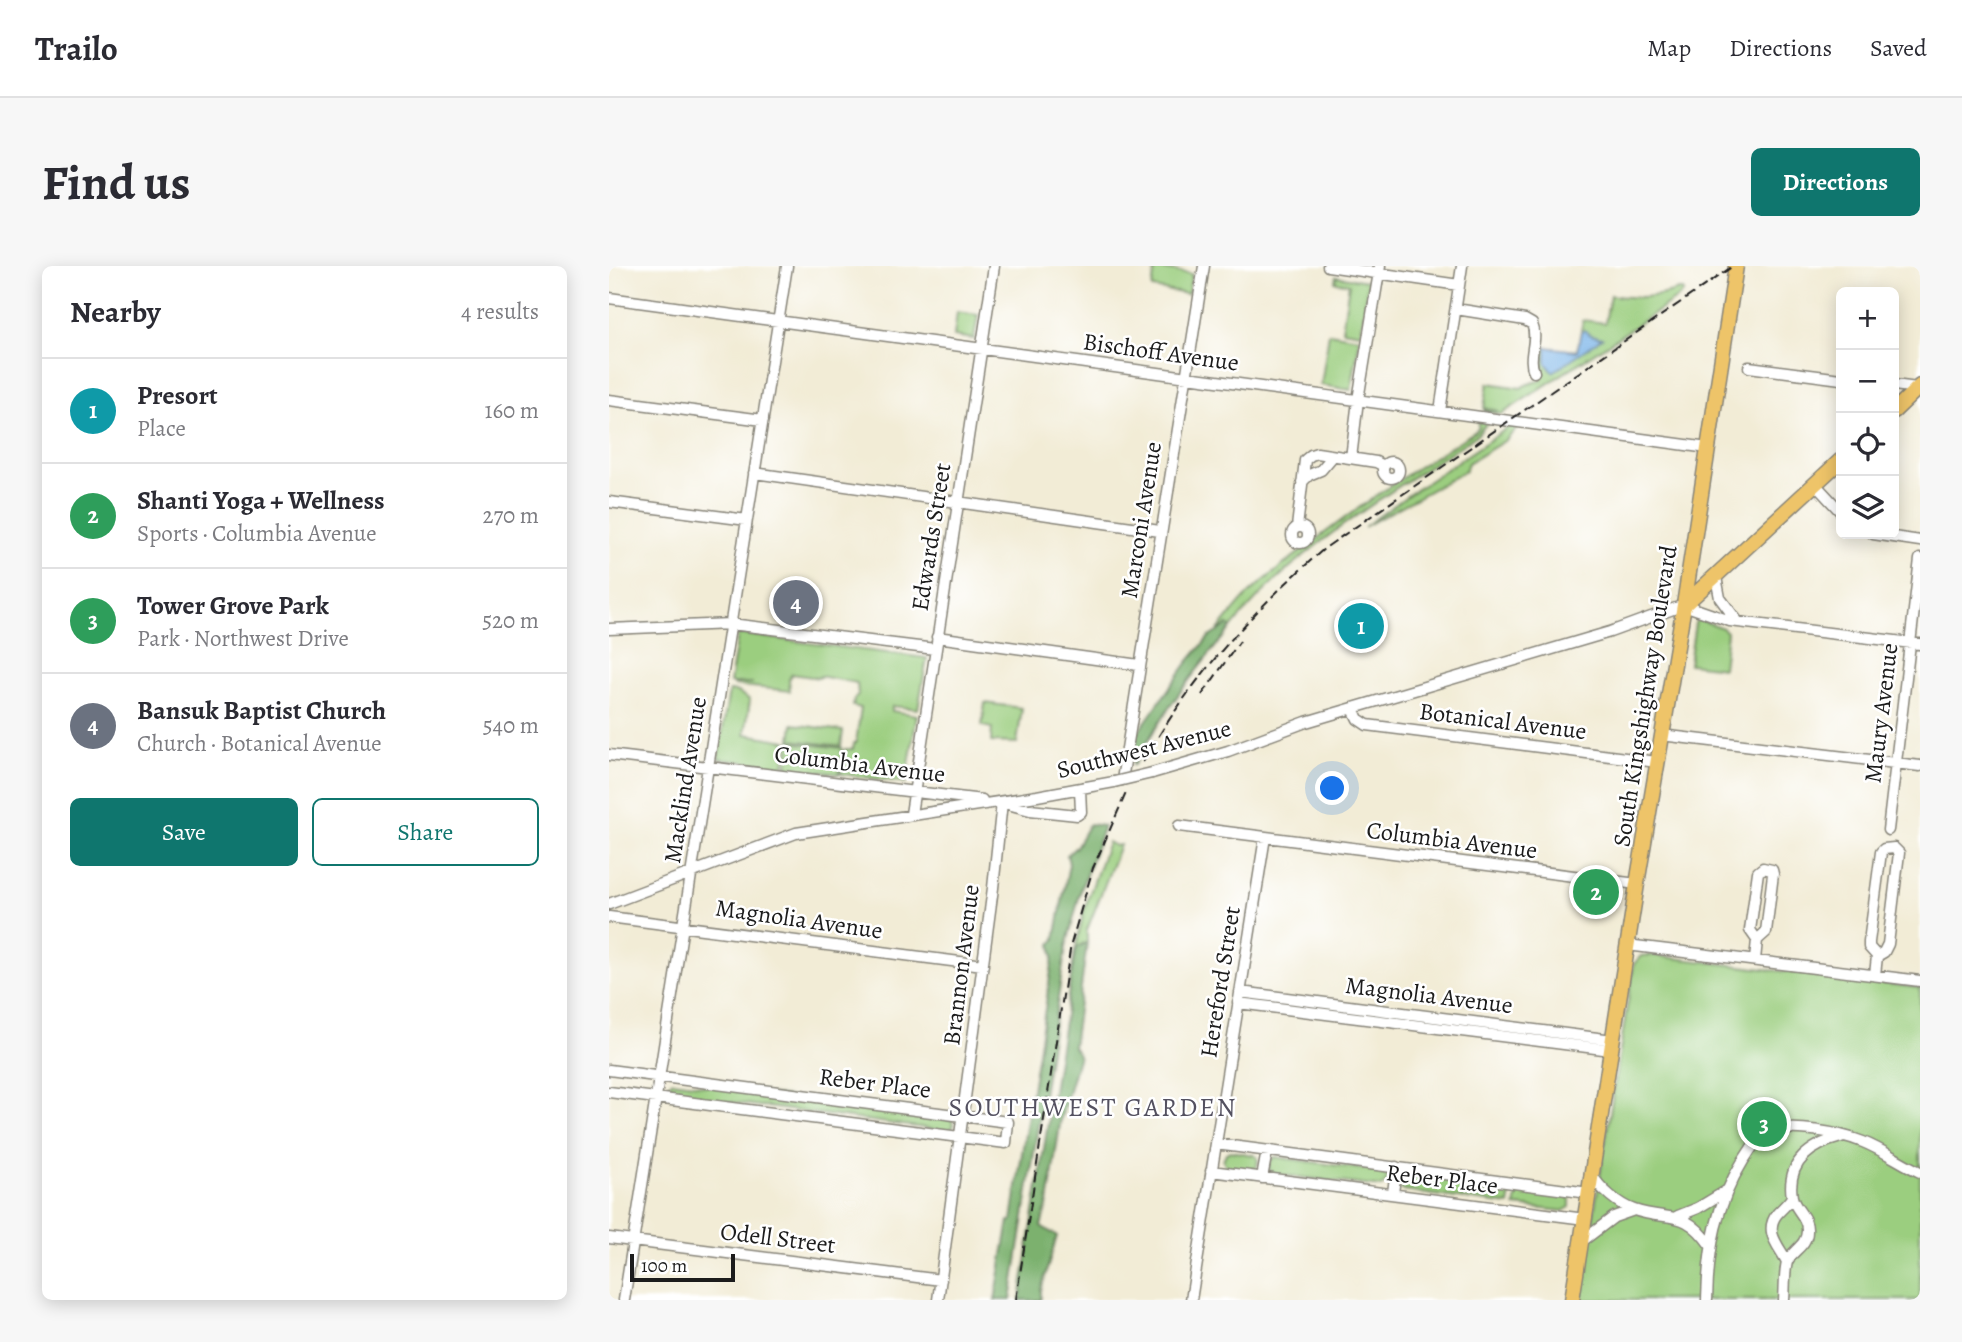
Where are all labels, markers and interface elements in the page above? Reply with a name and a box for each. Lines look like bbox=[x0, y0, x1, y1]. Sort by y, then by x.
text: Trailo bbox=[35, 26, 118, 71]
text: Map bbox=[1647, 32, 1691, 64]
text: Directions bbox=[1729, 32, 1832, 64]
text: Saved bbox=[1870, 32, 1927, 64]
button: Directions bbox=[1751, 148, 1920, 216]
text: Find us bbox=[42, 149, 190, 216]
map controls bbox=[1836, 287, 1899, 539]
button: + bbox=[1836, 287, 1899, 350]
text: Nearby bbox=[70, 292, 161, 332]
text: 4 results bbox=[461, 296, 539, 327]
street label: Bischoff Avenue bbox=[1081, 325, 1241, 379]
button: − bbox=[1836, 350, 1899, 413]
text: Presort bbox=[137, 378, 218, 413]
text: 1 bbox=[89, 395, 97, 426]
text: 160 m bbox=[485, 395, 539, 426]
text: Place bbox=[137, 413, 186, 444]
button: locate bbox=[1836, 413, 1899, 476]
street label: Marconi Avenue bbox=[1113, 439, 1169, 601]
street label: Edwards Street bbox=[904, 461, 959, 613]
button: layers bbox=[1836, 476, 1899, 539]
text: Shanti Yoga + Wellness bbox=[137, 483, 385, 518]
text: 2 bbox=[87, 500, 99, 531]
text: 270 m bbox=[482, 500, 539, 531]
text: Sports · Columbia Avenue bbox=[137, 518, 377, 549]
street label: South Kingshighway Boulevard bbox=[1605, 543, 1685, 849]
pin: 4 bbox=[773, 577, 819, 629]
text: Tower Grove Park bbox=[137, 588, 329, 623]
pin: 1 bbox=[1338, 600, 1384, 652]
text: 3 bbox=[88, 605, 98, 636]
text: 520 m bbox=[482, 605, 539, 636]
text: Park · Northwest Drive bbox=[137, 623, 349, 654]
street label: Maury Avenue bbox=[1857, 641, 1905, 785]
text: Bansuk Baptist Church bbox=[137, 693, 386, 728]
street label: Macklind Avenue bbox=[656, 694, 714, 866]
street label: Botanical Avenue bbox=[1418, 695, 1588, 747]
text: 4 bbox=[88, 710, 98, 741]
text: 540 m bbox=[483, 710, 539, 741]
street label: Southwest Avenue bbox=[1054, 712, 1234, 786]
text: Church · Botanical Avenue bbox=[137, 728, 382, 759]
street label: Columbia Avenue bbox=[773, 738, 947, 790]
your location bbox=[1315, 771, 1349, 805]
button: Save bbox=[70, 798, 298, 866]
button: Share bbox=[312, 798, 539, 866]
street label: Columbia Avenue bbox=[1365, 814, 1539, 866]
pin: 2 bbox=[1573, 866, 1619, 918]
street label: Brannon Avenue bbox=[935, 883, 987, 1047]
street label: Magnolia Avenue bbox=[713, 891, 885, 947]
street label: Hereford Street bbox=[1192, 904, 1248, 1060]
street label: Magnolia Avenue bbox=[1343, 969, 1515, 1021]
street label: Reber Place bbox=[817, 1060, 933, 1106]
district label: SOUTHWEST GARDEN bbox=[949, 1090, 1237, 1125]
pin: 3 bbox=[1741, 1098, 1787, 1150]
street label: Reber Place bbox=[1384, 1156, 1500, 1202]
street label: Odell Street bbox=[719, 1215, 837, 1261]
scale bar bbox=[630, 1251, 735, 1283]
text: 100 m bbox=[641, 1253, 687, 1279]

